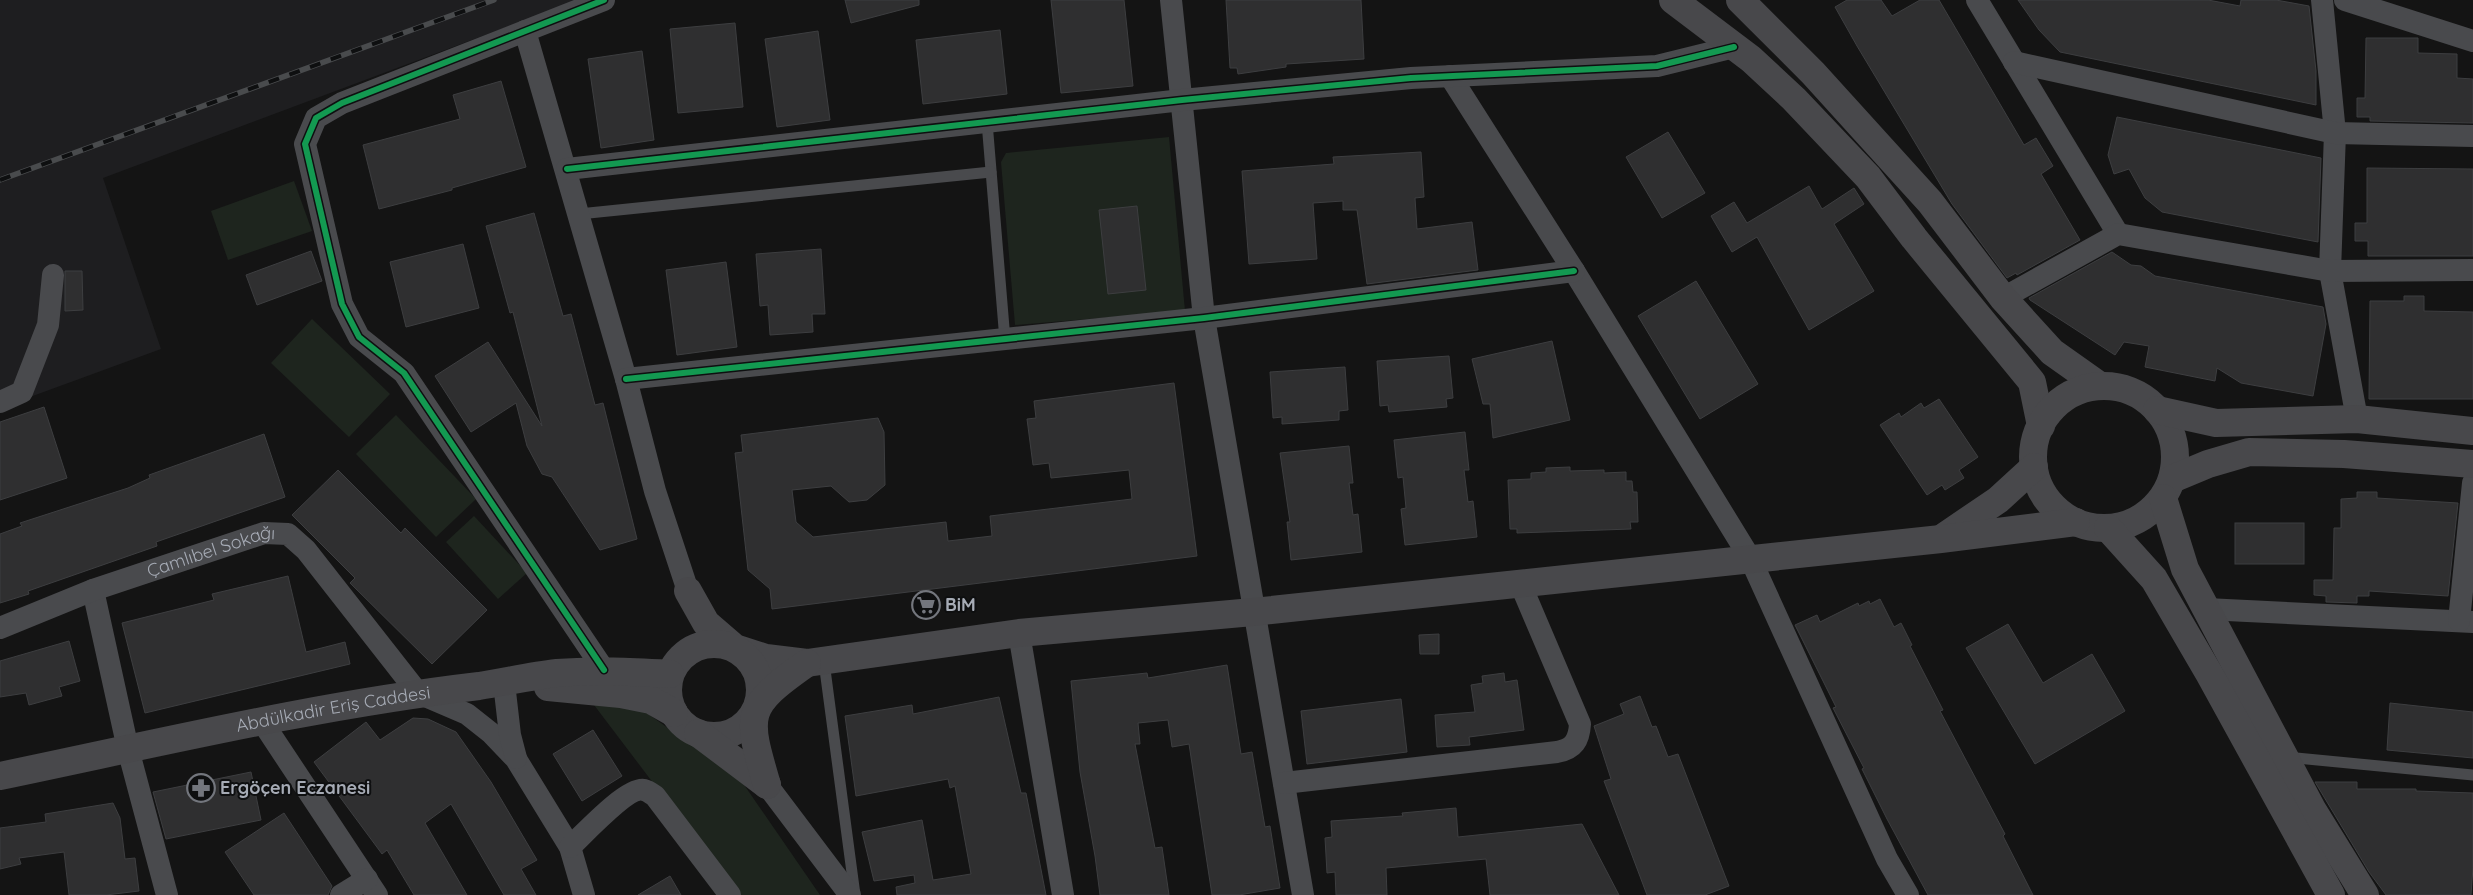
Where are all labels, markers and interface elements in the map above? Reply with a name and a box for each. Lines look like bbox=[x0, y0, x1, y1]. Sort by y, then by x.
street label: Çamlıbel Sokağı bbox=[144, 521, 276, 582]
supermarket icon: BiM bbox=[911, 590, 941, 620]
place label: BiM bbox=[945, 593, 976, 616]
street label: Abdülkadir Eriş Caddesi bbox=[234, 680, 432, 737]
pharmacy icon: Ergöçen Eczanesi bbox=[186, 773, 216, 803]
place label: Ergöçen Eczanesi bbox=[220, 776, 370, 799]

